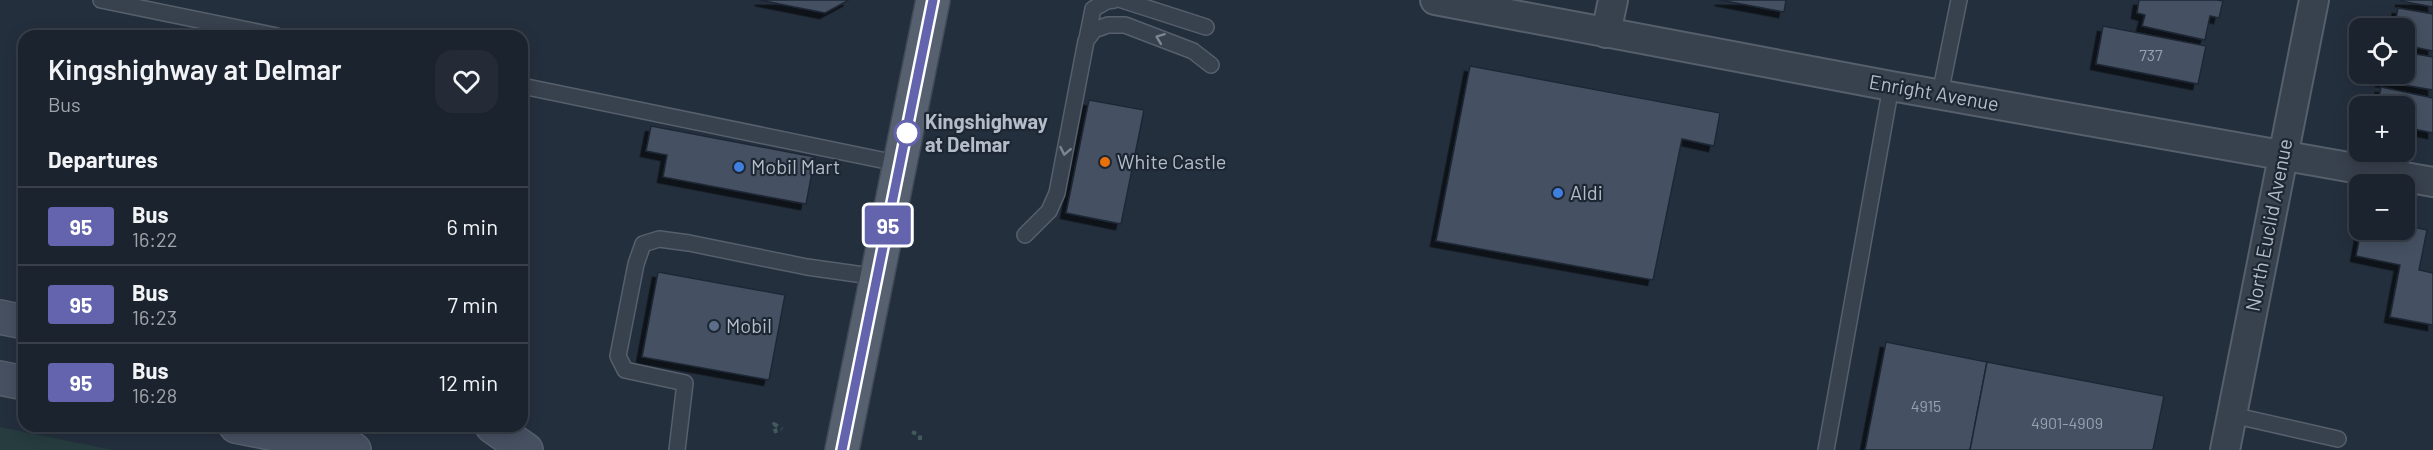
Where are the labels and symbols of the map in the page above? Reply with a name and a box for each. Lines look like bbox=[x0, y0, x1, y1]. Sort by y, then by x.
one-way arrow bbox=[1155, 33, 1166, 46]
house number: 737 bbox=[2139, 45, 2163, 64]
street label: Enright Avenue bbox=[1867, 69, 2001, 115]
place label: Kingshighway at Delmar bbox=[925, 109, 1048, 156]
marker: Kingshighway at Delmar bbox=[894, 120, 920, 146]
street label: North Euclid Avenue bbox=[2239, 136, 2297, 313]
one-way arrow bbox=[1059, 146, 1072, 156]
place label: White Castle bbox=[1117, 149, 1226, 173]
place label: Mobil Mart bbox=[751, 154, 840, 178]
marker: White Castle bbox=[1098, 155, 1112, 169]
marker: Mobil Mart bbox=[732, 160, 746, 174]
place label: Aldi bbox=[1570, 180, 1603, 204]
marker: Aldi bbox=[1551, 186, 1565, 200]
line badge: 95 bbox=[861, 206, 915, 244]
place label: Mobil bbox=[726, 313, 772, 337]
marker: Mobil bbox=[707, 319, 721, 333]
house number: 4915 bbox=[1911, 396, 1941, 415]
house number: 4901-4909 bbox=[2031, 413, 2103, 432]

